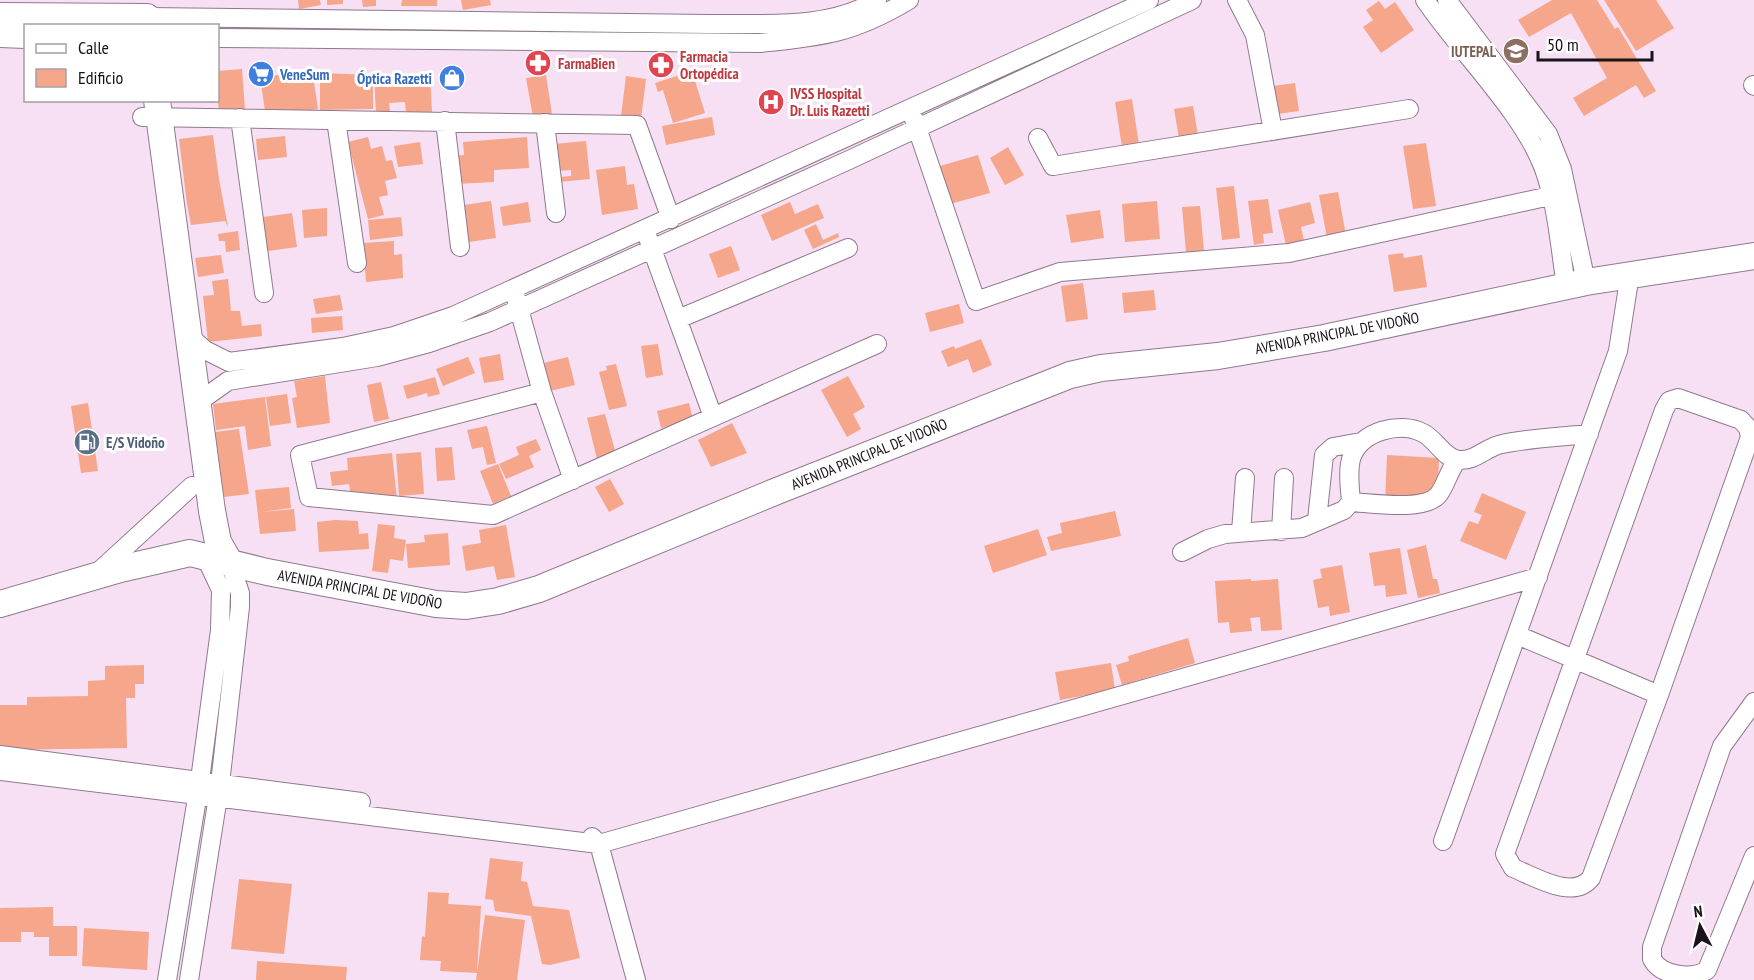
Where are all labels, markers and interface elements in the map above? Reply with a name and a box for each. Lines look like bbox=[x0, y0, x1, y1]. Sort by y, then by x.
legend bbox=[24, 24, 219, 102]
scale bar bbox=[1538, 24, 1652, 62]
text: 50 m bbox=[1547, 33, 1579, 56]
text: Calle bbox=[78, 36, 109, 59]
school or university icon: IUTEPAL bbox=[1501, 36, 1531, 66]
place label: IUTEPAL bbox=[1451, 42, 1497, 61]
place label: Farmacia Ortopédica bbox=[680, 47, 739, 83]
pharmacy icon: FarmaBien bbox=[523, 48, 553, 78]
pharmacy icon: Farmacia Ortopédica bbox=[646, 50, 676, 80]
place label: FarmaBien bbox=[558, 54, 615, 73]
supermarket icon: VeneSum bbox=[246, 59, 276, 89]
shop icon: Óptica Razetti bbox=[437, 63, 467, 93]
place label: VeneSum bbox=[279, 65, 329, 84]
text: Edificio bbox=[78, 66, 124, 89]
place label: Óptica Razetti bbox=[357, 69, 432, 88]
place label: IVSS Hospital Dr. Luis Razetti bbox=[790, 84, 870, 120]
hospital icon: IVSS Hospital Dr. Luis Razetti bbox=[756, 87, 786, 117]
street label: AVENIDA PRINCIPAL DE VIDOÑO bbox=[1253, 308, 1421, 358]
street label: AVENIDA PRINCIPAL DE VIDOÑO bbox=[788, 414, 950, 494]
fuel station icon: E/S Vidoño bbox=[72, 427, 102, 457]
place label: E/S Vidoño bbox=[106, 433, 165, 452]
street label: AVENIDA PRINCIPAL DE VIDOÑO bbox=[276, 565, 444, 613]
north arrow bbox=[1670, 896, 1730, 956]
text: N bbox=[1693, 901, 1704, 922]

